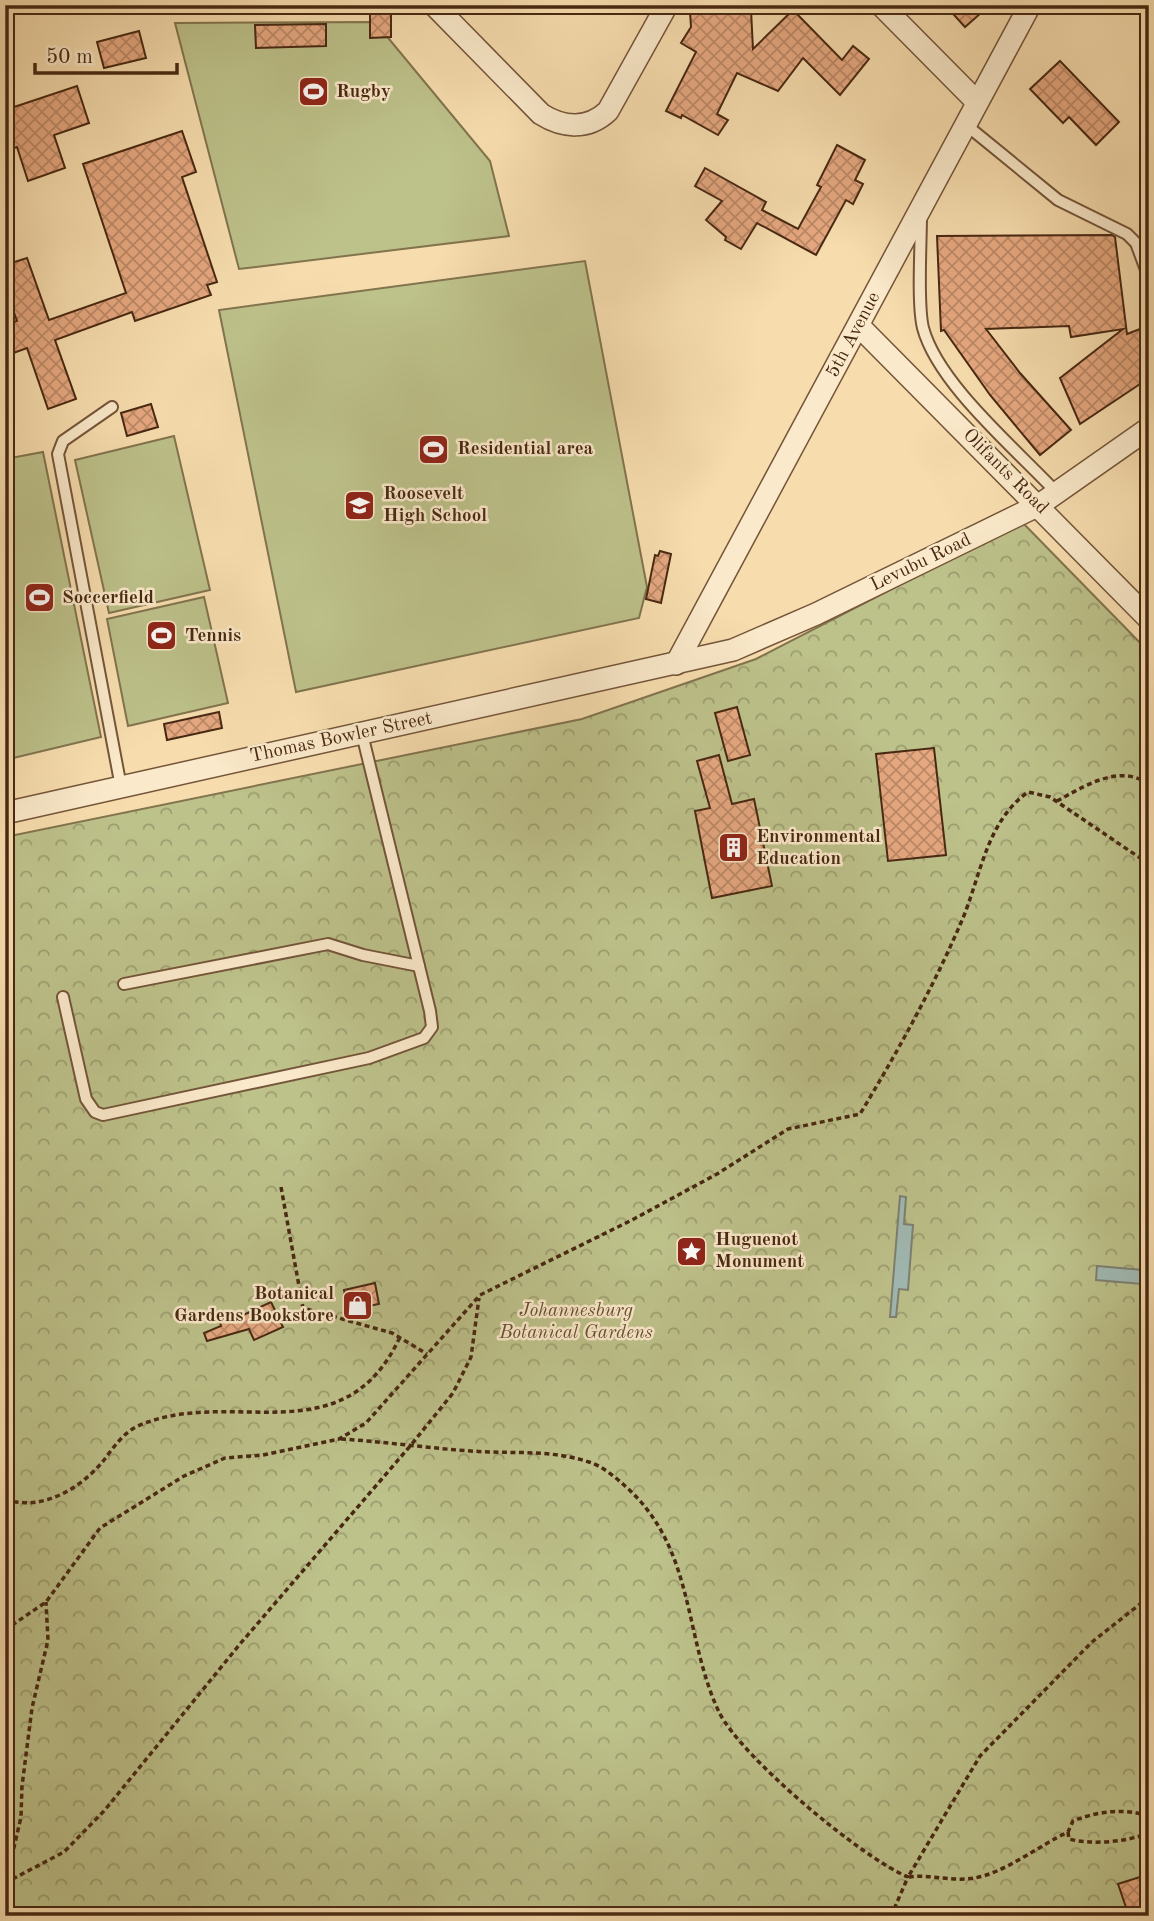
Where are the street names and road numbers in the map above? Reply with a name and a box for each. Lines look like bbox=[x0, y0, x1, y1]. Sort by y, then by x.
street label: 5th Avenue bbox=[824, 289, 884, 381]
street label: Olifants Road bbox=[959, 426, 1051, 518]
street label: Levubu Road bbox=[868, 530, 974, 595]
street label: Thomas Bowler Street bbox=[248, 709, 434, 767]

